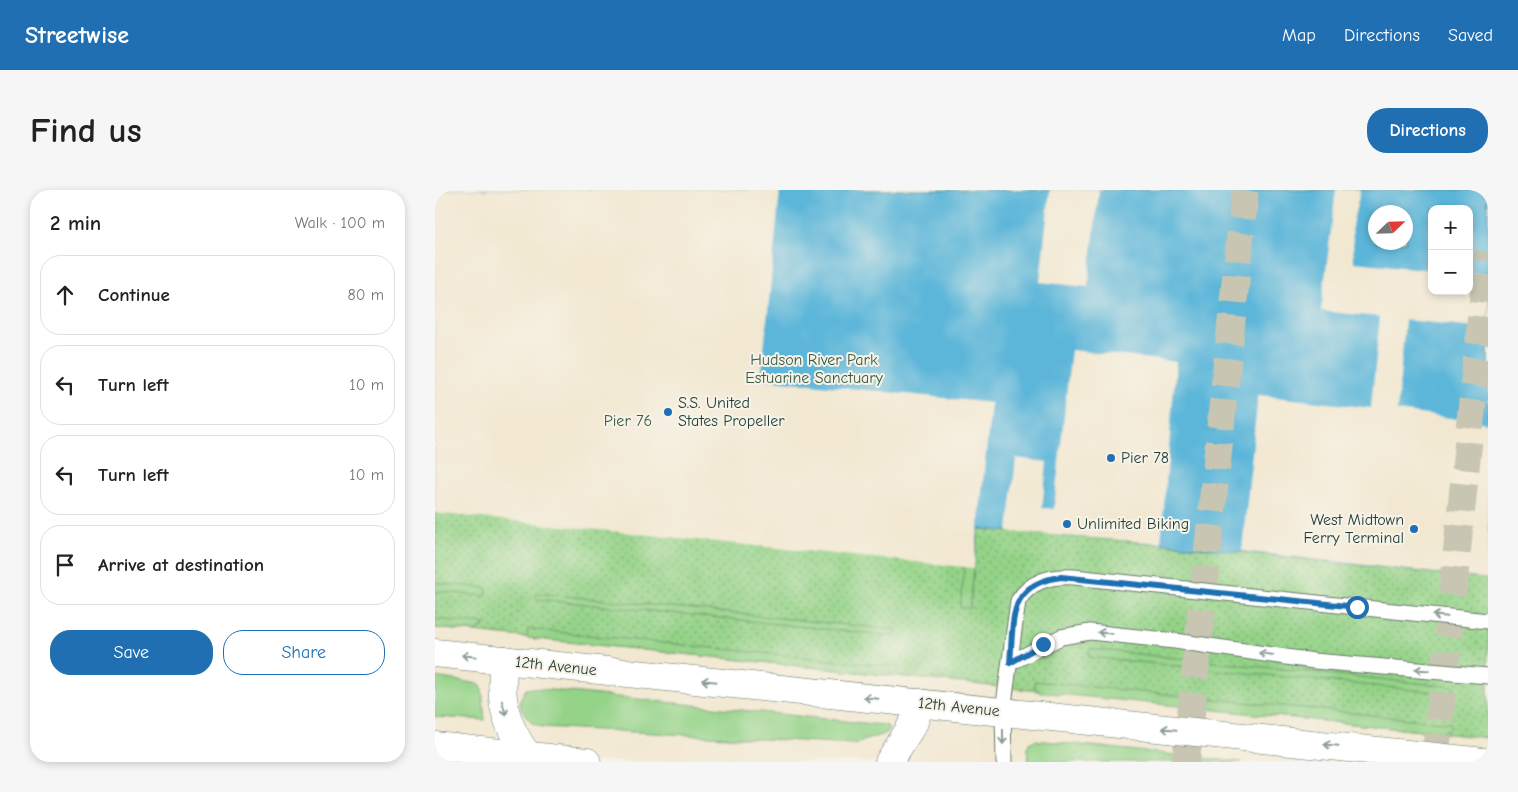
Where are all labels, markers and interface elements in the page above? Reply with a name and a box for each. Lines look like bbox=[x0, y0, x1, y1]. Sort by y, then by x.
text: Streetwise bbox=[25, 21, 129, 49]
text: Map bbox=[1282, 25, 1316, 46]
text: Directions bbox=[1344, 25, 1420, 46]
text: Saved bbox=[1448, 25, 1493, 46]
button: Directions bbox=[1367, 108, 1488, 153]
text: Find us bbox=[30, 110, 142, 151]
north arrow bbox=[1368, 205, 1413, 250]
map controls bbox=[1428, 205, 1473, 295]
button: + bbox=[1428, 205, 1473, 250]
text: 2 min bbox=[50, 211, 101, 235]
text: Walk · 100 m bbox=[295, 214, 385, 232]
button: − bbox=[1428, 250, 1473, 295]
icon: ahead bbox=[51, 281, 79, 309]
text: Continue bbox=[98, 284, 170, 306]
text: 80 m bbox=[347, 286, 384, 304]
park label: Hudson River Park Estuarine Sanctuary bbox=[745, 351, 884, 387]
icon: left bbox=[51, 371, 79, 399]
text: Turn left bbox=[98, 374, 169, 396]
text: 10 m bbox=[349, 376, 384, 394]
place label: S.S. United States Propeller bbox=[678, 394, 785, 430]
marker: S.S. United States Propeller bbox=[662, 406, 674, 418]
park label: Pier 76 bbox=[604, 412, 652, 430]
place label: Pier 78 bbox=[1121, 449, 1169, 467]
marker: Pier 78 bbox=[1105, 452, 1117, 464]
icon: left bbox=[51, 461, 79, 489]
text: Turn left bbox=[98, 464, 169, 486]
text: 10 m bbox=[349, 466, 384, 484]
place label: West Midtown Ferry Terminal bbox=[1304, 511, 1404, 547]
place label: Unlimited Biking bbox=[1077, 515, 1189, 533]
marker: Unlimited Biking bbox=[1061, 518, 1073, 530]
marker: West Midtown Ferry Terminal bbox=[1408, 523, 1420, 535]
icon: arrive bbox=[51, 551, 79, 579]
text: Arrive at destination bbox=[98, 554, 264, 576]
route start bbox=[1346, 596, 1369, 619]
one-way arrow bbox=[1432, 611, 1448, 620]
one-way arrow bbox=[1097, 629, 1113, 638]
button: Save bbox=[50, 630, 213, 675]
button: Share bbox=[223, 630, 385, 675]
route end bbox=[1032, 633, 1055, 656]
one-way arrow bbox=[1258, 649, 1274, 659]
one-way arrow bbox=[462, 652, 478, 661]
street label: 12th Avenue bbox=[514, 653, 598, 679]
one-way arrow bbox=[1414, 665, 1430, 674]
one-way arrow bbox=[702, 676, 718, 686]
one-way arrow bbox=[863, 693, 879, 703]
street label: 12th Avenue bbox=[917, 694, 1001, 720]
one-way arrow bbox=[500, 700, 509, 716]
one-way arrow bbox=[1161, 724, 1177, 733]
one-way arrow bbox=[998, 728, 1008, 744]
one-way arrow bbox=[1323, 740, 1339, 750]

